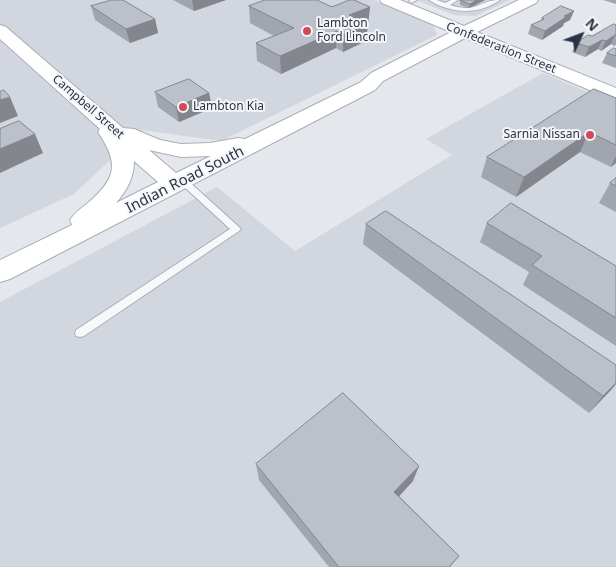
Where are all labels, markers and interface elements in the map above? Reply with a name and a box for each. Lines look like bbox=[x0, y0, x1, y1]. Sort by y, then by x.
north arrow bbox=[556, 10, 606, 60]
text: N bbox=[581, 14, 603, 35]
place label: Lambton Ford Lincoln bbox=[317, 17, 386, 45]
street label: Confederation Street bbox=[444, 19, 558, 77]
marker: Lambton Ford Lincoln bbox=[301, 25, 313, 37]
street label: Campbell Street bbox=[49, 72, 127, 142]
place label: Lambton Kia bbox=[193, 100, 264, 114]
marker: Lambton Kia bbox=[177, 101, 189, 113]
place label: Sarnia Nissan bbox=[504, 128, 580, 142]
marker: Sarnia Nissan bbox=[584, 129, 596, 141]
street label: Indian Road South bbox=[123, 142, 247, 218]

